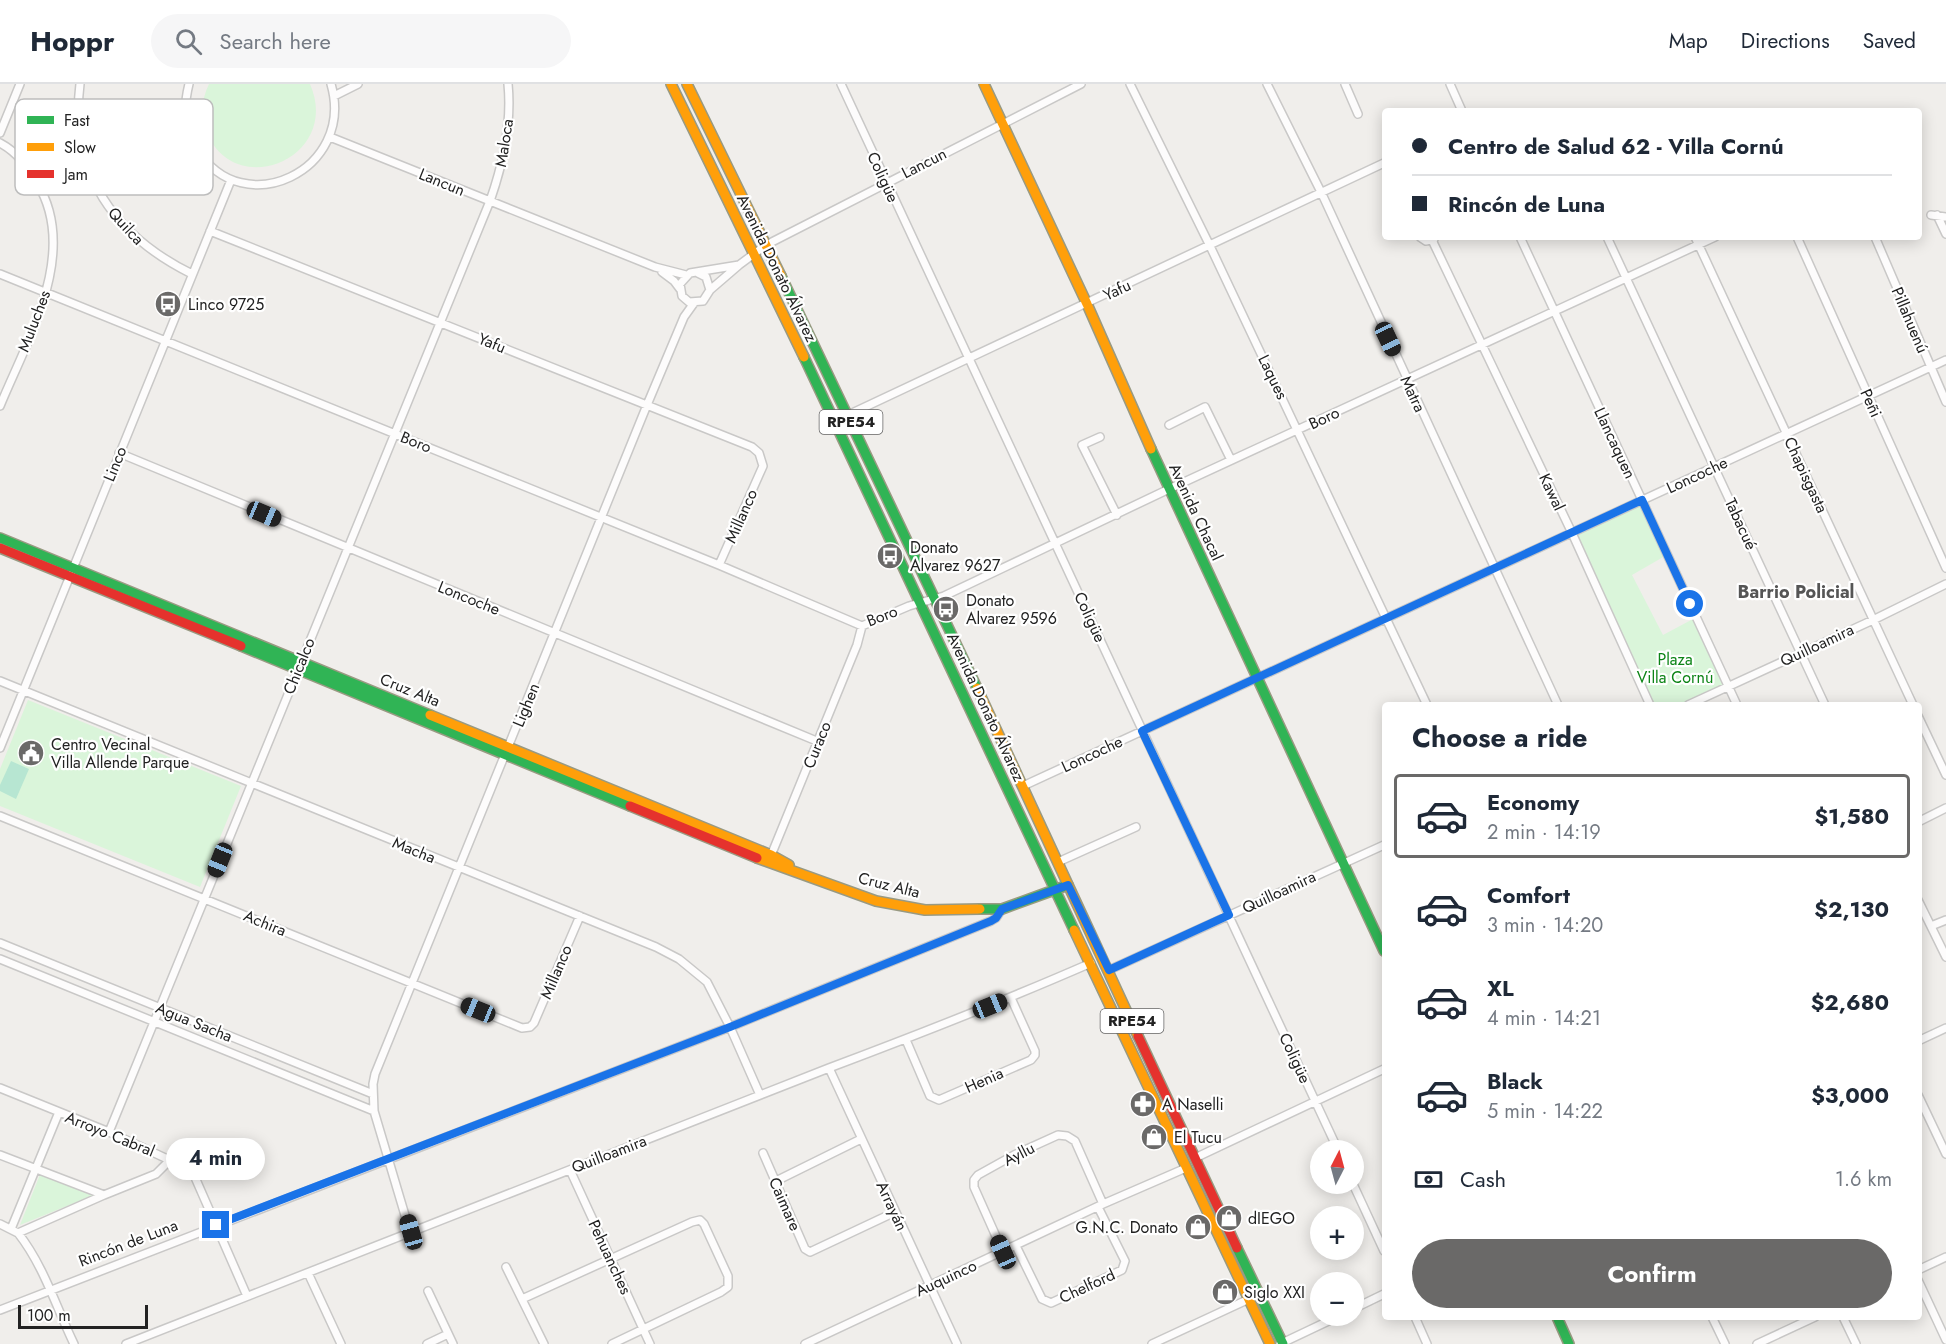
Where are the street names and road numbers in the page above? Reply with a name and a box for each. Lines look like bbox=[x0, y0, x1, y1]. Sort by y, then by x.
street label: Maloca bbox=[489, 117, 519, 169]
street label: Lancun bbox=[898, 142, 950, 184]
street label: Coligüe bbox=[861, 148, 905, 206]
street label: Lancun bbox=[416, 162, 468, 202]
street label: Avenida Donato Álvarez bbox=[731, 190, 823, 346]
street label: Quilca bbox=[103, 202, 149, 250]
street label: Yafu bbox=[1099, 274, 1135, 306]
street label: Pillahuenú bbox=[1886, 283, 1934, 357]
street label: Muluches bbox=[12, 287, 56, 355]
street label: Yafu bbox=[475, 327, 509, 359]
street label: Laques bbox=[1252, 351, 1294, 403]
street label: Matra bbox=[1395, 372, 1431, 416]
street label: Peñi bbox=[1855, 385, 1887, 421]
street label: Boro bbox=[1305, 401, 1343, 435]
street label: Llancaquen bbox=[1588, 403, 1642, 483]
road number: RPE54 bbox=[820, 410, 882, 434]
street label: Boro bbox=[397, 425, 435, 459]
street label: Chapisgasta bbox=[1778, 433, 1834, 517]
street label: Linco bbox=[98, 443, 133, 485]
street label: Loncoche bbox=[1663, 451, 1731, 499]
street label: Avenida Chacal bbox=[1163, 460, 1229, 564]
street label: Kawal bbox=[1533, 470, 1571, 514]
street label: Millanco bbox=[719, 485, 763, 547]
street label: Tabacué bbox=[1719, 494, 1763, 554]
street label: Loncoche bbox=[435, 575, 503, 621]
street label: Coligüe bbox=[1068, 588, 1112, 646]
street label: Boro bbox=[863, 599, 901, 632]
street label: Quilloamira bbox=[1776, 618, 1858, 672]
street label: Avenida Donato Álvarez bbox=[941, 629, 1031, 786]
street label: Chicalco bbox=[277, 634, 321, 698]
street label: Cruz Alta bbox=[377, 668, 443, 712]
street label: Lighen bbox=[507, 680, 545, 730]
street label: Curaco bbox=[797, 718, 837, 772]
street label: Loncoche bbox=[1058, 730, 1126, 778]
street label: Macha bbox=[389, 831, 439, 869]
street label: Quilloamira bbox=[1238, 865, 1320, 919]
street label: Cruz Alta bbox=[856, 866, 922, 904]
street label: Achira bbox=[240, 904, 290, 942]
street label: Millanco bbox=[534, 941, 578, 1003]
street label: Agua Sacha bbox=[152, 996, 236, 1048]
road number: RPE54 bbox=[1100, 1009, 1164, 1033]
street label: Coligüe bbox=[1273, 1029, 1317, 1087]
street label: Henia bbox=[961, 1061, 1007, 1099]
street label: Arroyo Cabral bbox=[62, 1106, 158, 1162]
street label: Quilloamira bbox=[568, 1129, 650, 1179]
street label: Ayllu bbox=[999, 1136, 1039, 1172]
street label: Caimare bbox=[763, 1174, 807, 1234]
street label: Arrayán bbox=[871, 1177, 913, 1235]
street label: Rincón de Luna bbox=[75, 1214, 181, 1272]
street label: Pehuanches bbox=[583, 1216, 637, 1298]
street label: Auquinco bbox=[912, 1254, 981, 1302]
street label: Chelford bbox=[1055, 1263, 1119, 1309]

